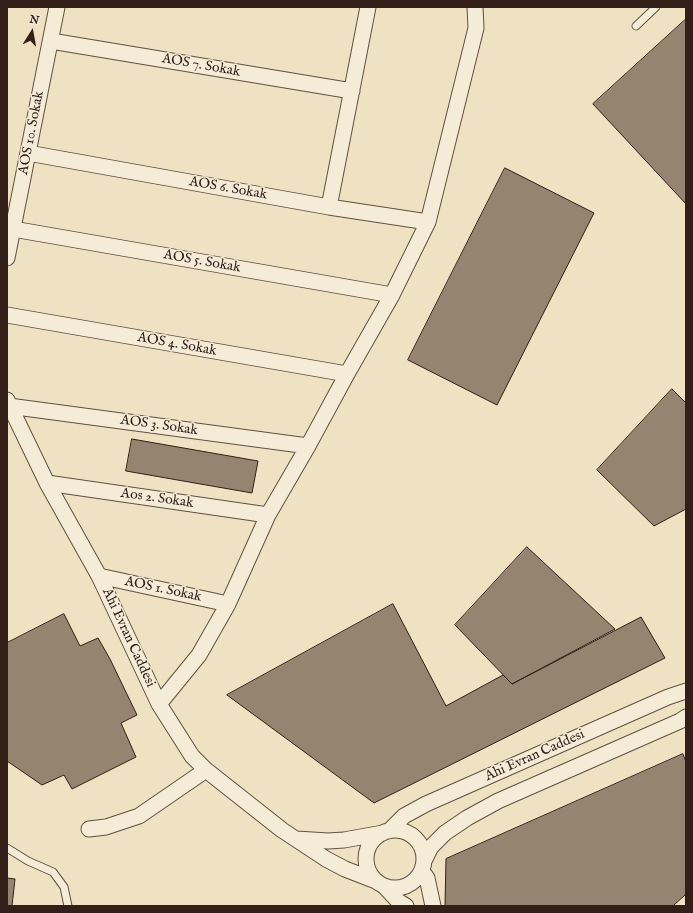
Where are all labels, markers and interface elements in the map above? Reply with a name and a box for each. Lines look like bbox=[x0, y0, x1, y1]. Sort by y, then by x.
north arrow bbox=[12, 12, 52, 52]
text: N bbox=[28, 12, 40, 28]
street label: AOS 7. Sokak bbox=[160, 51, 242, 81]
street label: AOS 10. Sokak bbox=[16, 90, 48, 176]
street label: AOS 6. Sokak bbox=[188, 174, 268, 204]
street label: AOS 5. Sokak bbox=[162, 247, 242, 277]
street label: AOS 4. Sokak bbox=[136, 330, 218, 360]
street label: AOS 3. Sokak bbox=[119, 412, 199, 440]
street label: Aos 2. Sokak bbox=[120, 486, 194, 512]
street label: AOS 1. Sokak bbox=[123, 574, 203, 606]
street label: Ahi Evran Caddesi bbox=[98, 586, 158, 690]
street label: Ahi Evran Caddesi bbox=[483, 727, 587, 785]

